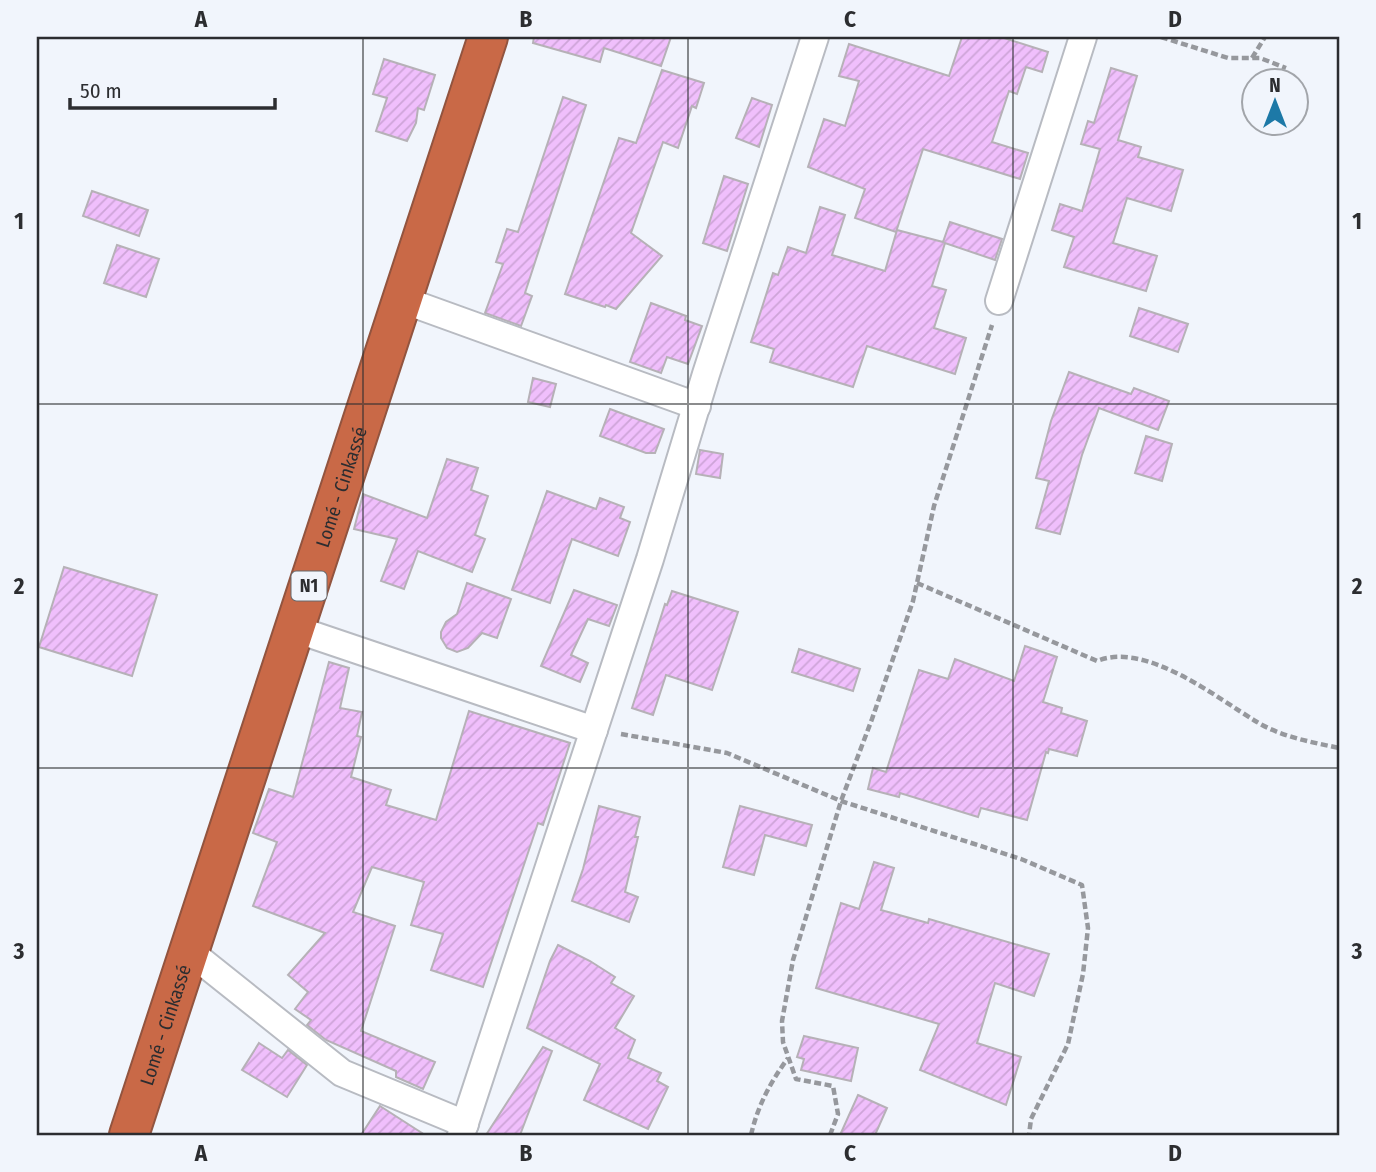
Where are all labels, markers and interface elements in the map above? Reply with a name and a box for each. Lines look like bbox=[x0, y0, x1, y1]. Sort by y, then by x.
text: A bbox=[194, 5, 208, 33]
text: B bbox=[520, 5, 533, 33]
text: C bbox=[844, 5, 856, 33]
text: D bbox=[1168, 5, 1182, 33]
scale bar bbox=[70, 66, 275, 110]
north arrow bbox=[1240, 66, 1310, 136]
text: N bbox=[1269, 74, 1281, 97]
text: 50 m bbox=[80, 78, 122, 104]
text: 1 bbox=[14, 207, 24, 235]
text: 1 bbox=[1352, 207, 1362, 235]
street label: Lomé - Cinkassé bbox=[310, 423, 371, 550]
text: 2 bbox=[13, 572, 25, 600]
road number: N1 bbox=[292, 572, 326, 600]
text: 2 bbox=[1351, 572, 1363, 600]
text: 3 bbox=[13, 937, 25, 965]
text: 3 bbox=[1351, 937, 1363, 965]
street label: Lomé - Cinkassé bbox=[135, 961, 196, 1088]
text: A bbox=[194, 1139, 208, 1167]
text: B bbox=[520, 1139, 533, 1167]
text: C bbox=[844, 1139, 856, 1167]
text: D bbox=[1168, 1139, 1182, 1167]

